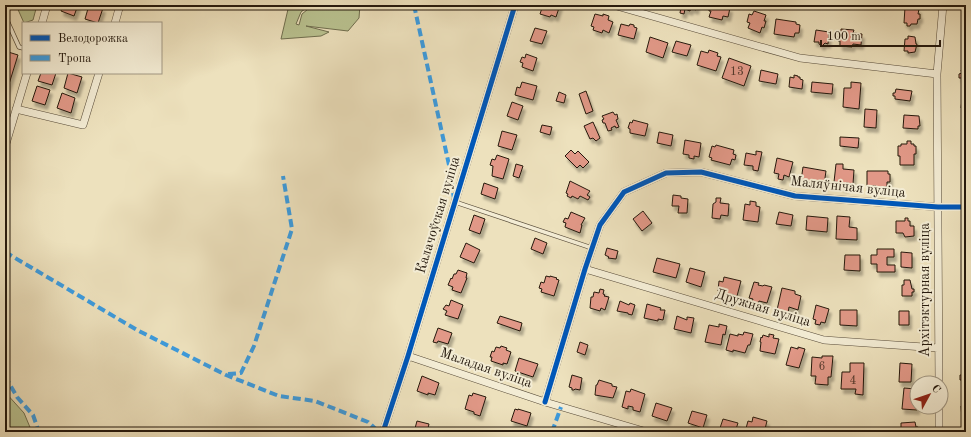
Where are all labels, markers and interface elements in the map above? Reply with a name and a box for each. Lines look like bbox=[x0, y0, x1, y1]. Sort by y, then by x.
legend bbox=[22, 22, 162, 74]
scale bar bbox=[821, 22, 940, 48]
text: 100 m bbox=[827, 31, 861, 43]
text: Велодорожка bbox=[58, 33, 128, 45]
text: Тропа bbox=[58, 53, 91, 65]
house number: 13 bbox=[730, 66, 744, 78]
street label: Калачоўская вуліца bbox=[414, 155, 462, 275]
street label: Маляўнічая вуліца bbox=[790, 174, 906, 200]
street label: Архітэктурная вуліца bbox=[918, 223, 932, 357]
street label: Дружная вуліца bbox=[714, 287, 812, 329]
street label: Маладая вуліца bbox=[438, 346, 534, 390]
house number: 6 bbox=[819, 361, 826, 373]
house number: 4 bbox=[850, 375, 857, 387]
north arrow bbox=[909, 375, 949, 415]
text: С bbox=[929, 383, 942, 396]

